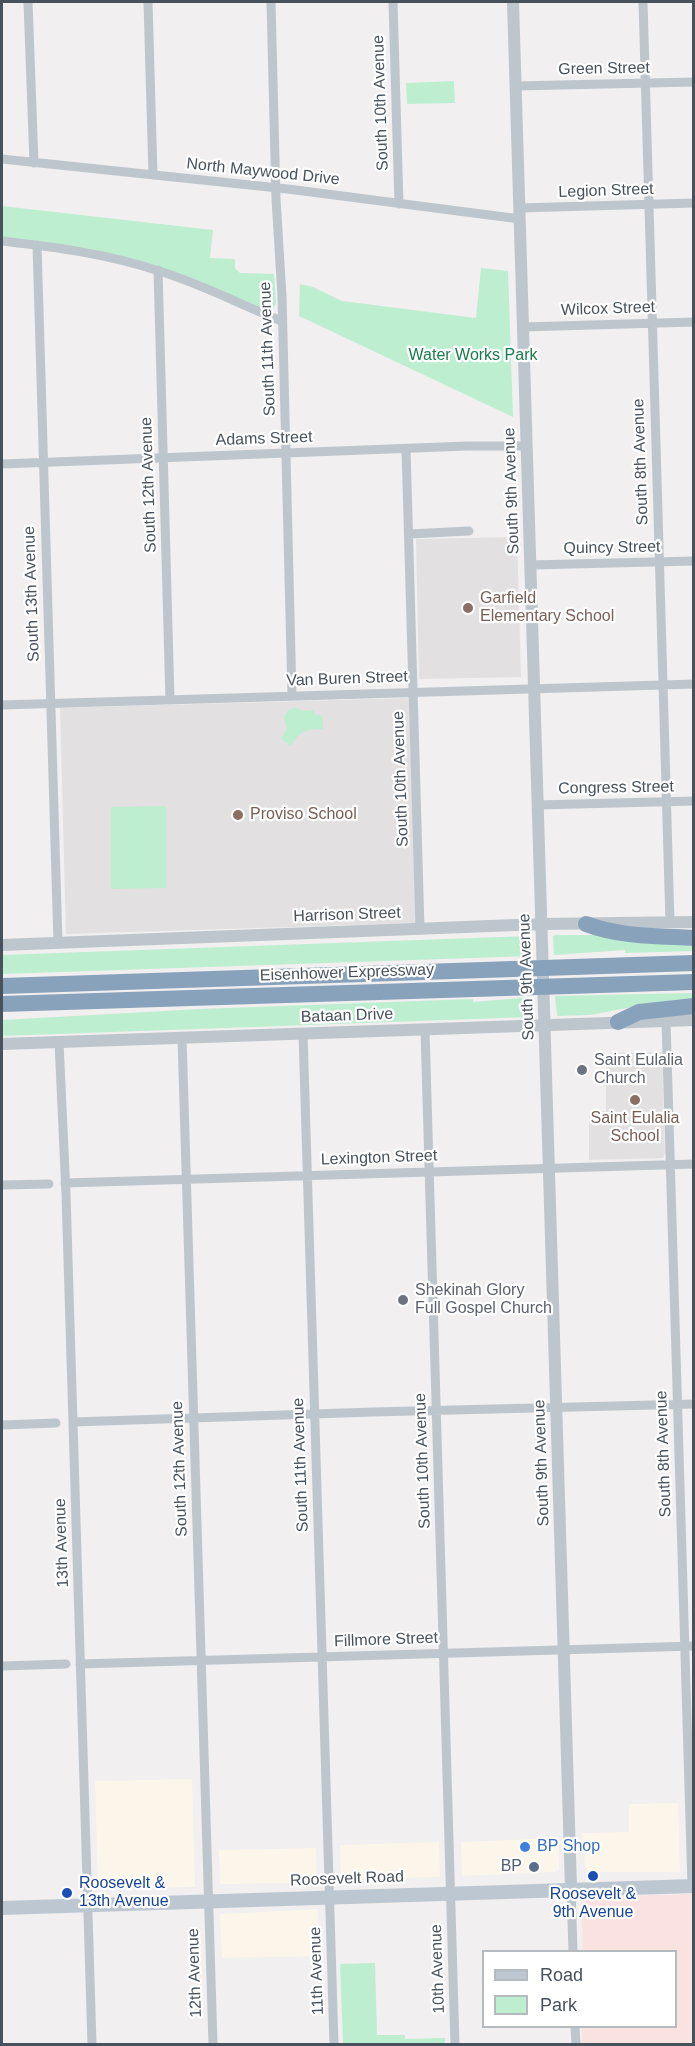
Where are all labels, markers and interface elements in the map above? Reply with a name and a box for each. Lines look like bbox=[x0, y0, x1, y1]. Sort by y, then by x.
street label: South 10th Avenue bbox=[369, 35, 393, 171]
street label: Green Street bbox=[558, 59, 650, 79]
street label: North Maywood Drive bbox=[186, 154, 340, 190]
street label: Legion Street bbox=[558, 180, 654, 202]
street label: South 11th Avenue bbox=[256, 281, 280, 417]
street label: Wilcox Street bbox=[561, 298, 655, 320]
park label: Water Works Park bbox=[409, 346, 537, 366]
street label: South 8th Avenue bbox=[629, 398, 653, 526]
street label: South 12th Avenue bbox=[137, 417, 161, 553]
street label: South 9th Avenue bbox=[500, 427, 524, 555]
street label: Adams Street bbox=[215, 428, 313, 450]
street label: South 13th Avenue bbox=[20, 526, 44, 662]
street label: Quincy Street bbox=[563, 538, 661, 558]
place label: Garfield Elementary School bbox=[480, 589, 614, 627]
marker: Garfield Elementary School bbox=[461, 601, 475, 615]
street label: Van Buren Street bbox=[286, 667, 408, 691]
street label: South 10th Avenue bbox=[389, 711, 413, 847]
street label: Congress Street bbox=[558, 777, 674, 799]
place label: Proviso School bbox=[250, 805, 357, 825]
marker: Proviso School bbox=[231, 808, 245, 822]
street label: Harrison Street bbox=[293, 904, 401, 926]
street label: South 9th Avenue bbox=[515, 913, 539, 1041]
street label: Eisenhower Expressway bbox=[260, 960, 434, 986]
street label: Bataan Drive bbox=[300, 1005, 394, 1027]
place label: Saint Eulalia Church bbox=[594, 1051, 683, 1089]
marker: Saint Eulalia Church bbox=[575, 1063, 589, 1077]
marker: Saint Eulalia School bbox=[628, 1093, 642, 1107]
place label: Saint Eulalia School bbox=[591, 1109, 679, 1147]
street label: Lexington Street bbox=[320, 1146, 438, 1170]
place label: Shekinah Glory Full Gospel Church bbox=[415, 1281, 552, 1319]
marker: Shekinah Glory Full Gospel Church bbox=[396, 1293, 410, 1307]
street label: South 8th Avenue bbox=[652, 1390, 676, 1518]
street label: South 10th Avenue bbox=[411, 1393, 435, 1529]
street label: South 11th Avenue bbox=[289, 1397, 313, 1533]
street label: South 9th Avenue bbox=[530, 1399, 554, 1527]
street label: South 12th Avenue bbox=[168, 1401, 192, 1537]
street label: 13th Avenue bbox=[51, 1498, 73, 1588]
street label: Fillmore Street bbox=[334, 1629, 438, 1651]
place label: BP Shop bbox=[537, 1837, 600, 1857]
marker: BP Shop bbox=[518, 1840, 532, 1854]
place label: BP bbox=[501, 1857, 522, 1877]
marker: BP bbox=[527, 1860, 541, 1874]
street label: Roosevelt Road bbox=[290, 1867, 404, 1891]
marker: Roosevelt & 9th Avenue bbox=[586, 1869, 600, 1883]
place label: Roosevelt & 13th Avenue bbox=[79, 1874, 169, 1912]
place label: Roosevelt & 9th Avenue bbox=[550, 1885, 636, 1923]
marker: Roosevelt & 13th Avenue bbox=[60, 1886, 74, 1900]
street label: 10th Avenue bbox=[427, 1924, 449, 2014]
street label: 11th Avenue bbox=[306, 1927, 328, 2015]
street label: 12th Avenue bbox=[184, 1928, 206, 2018]
legend bbox=[482, 1950, 677, 2028]
text: Road bbox=[540, 1965, 583, 1985]
text: Park bbox=[540, 1995, 577, 2015]

